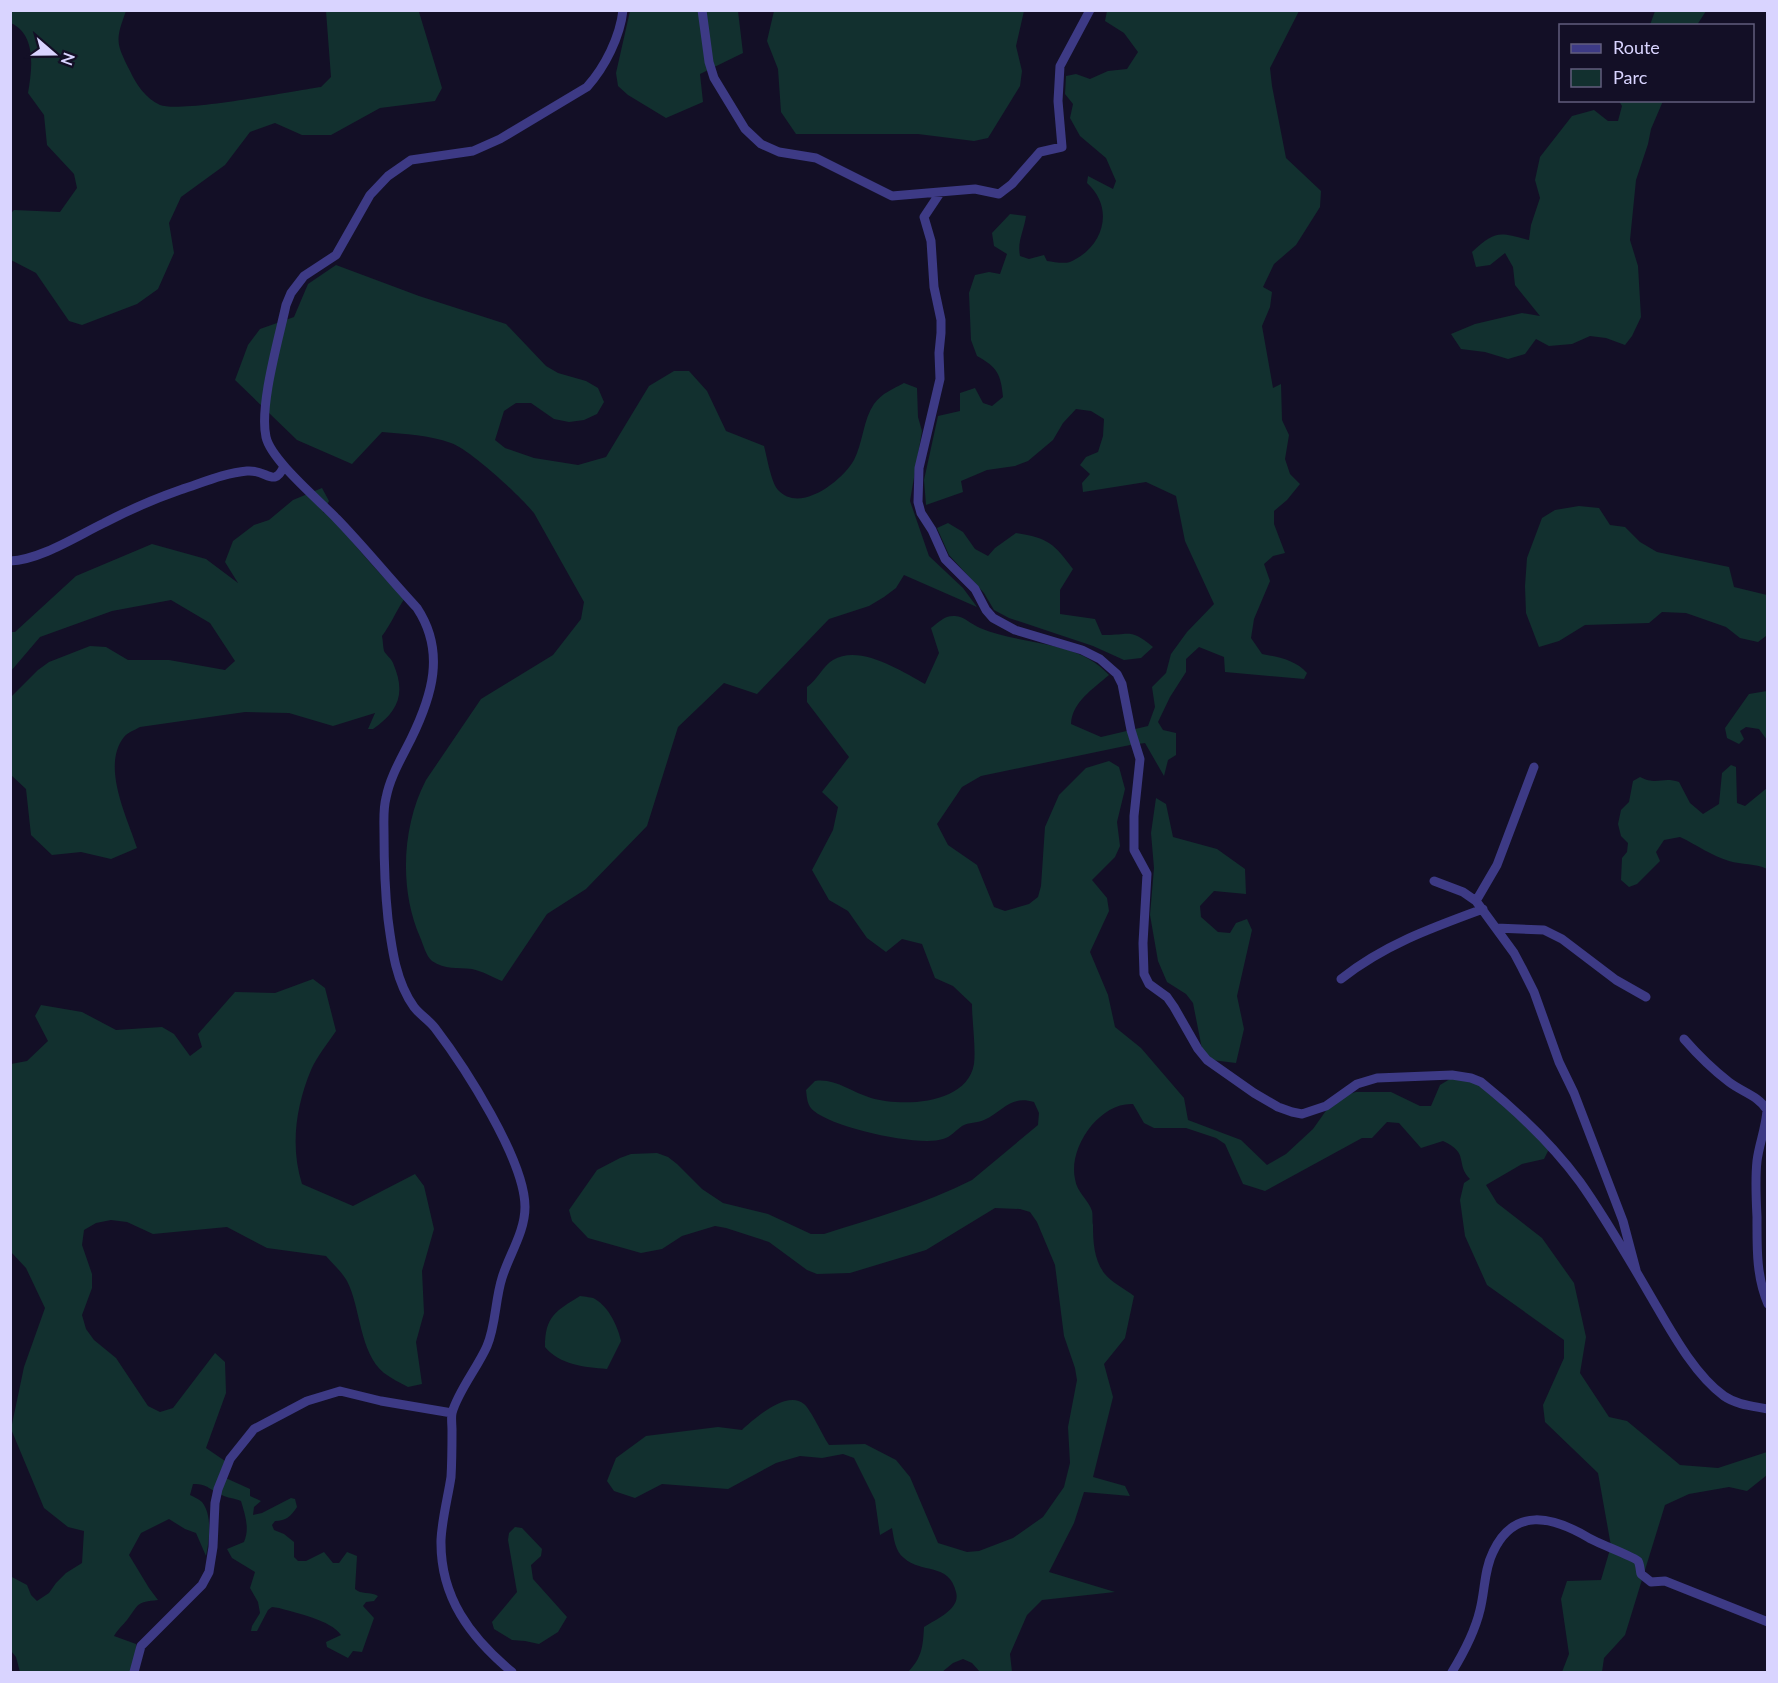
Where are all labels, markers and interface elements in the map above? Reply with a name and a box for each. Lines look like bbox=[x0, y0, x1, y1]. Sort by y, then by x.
north arrow bbox=[24, 24, 84, 84]
legend bbox=[1559, 24, 1754, 102]
text: Route bbox=[1613, 36, 1660, 58]
text: N bbox=[58, 50, 80, 68]
text: Parc bbox=[1613, 66, 1648, 88]

